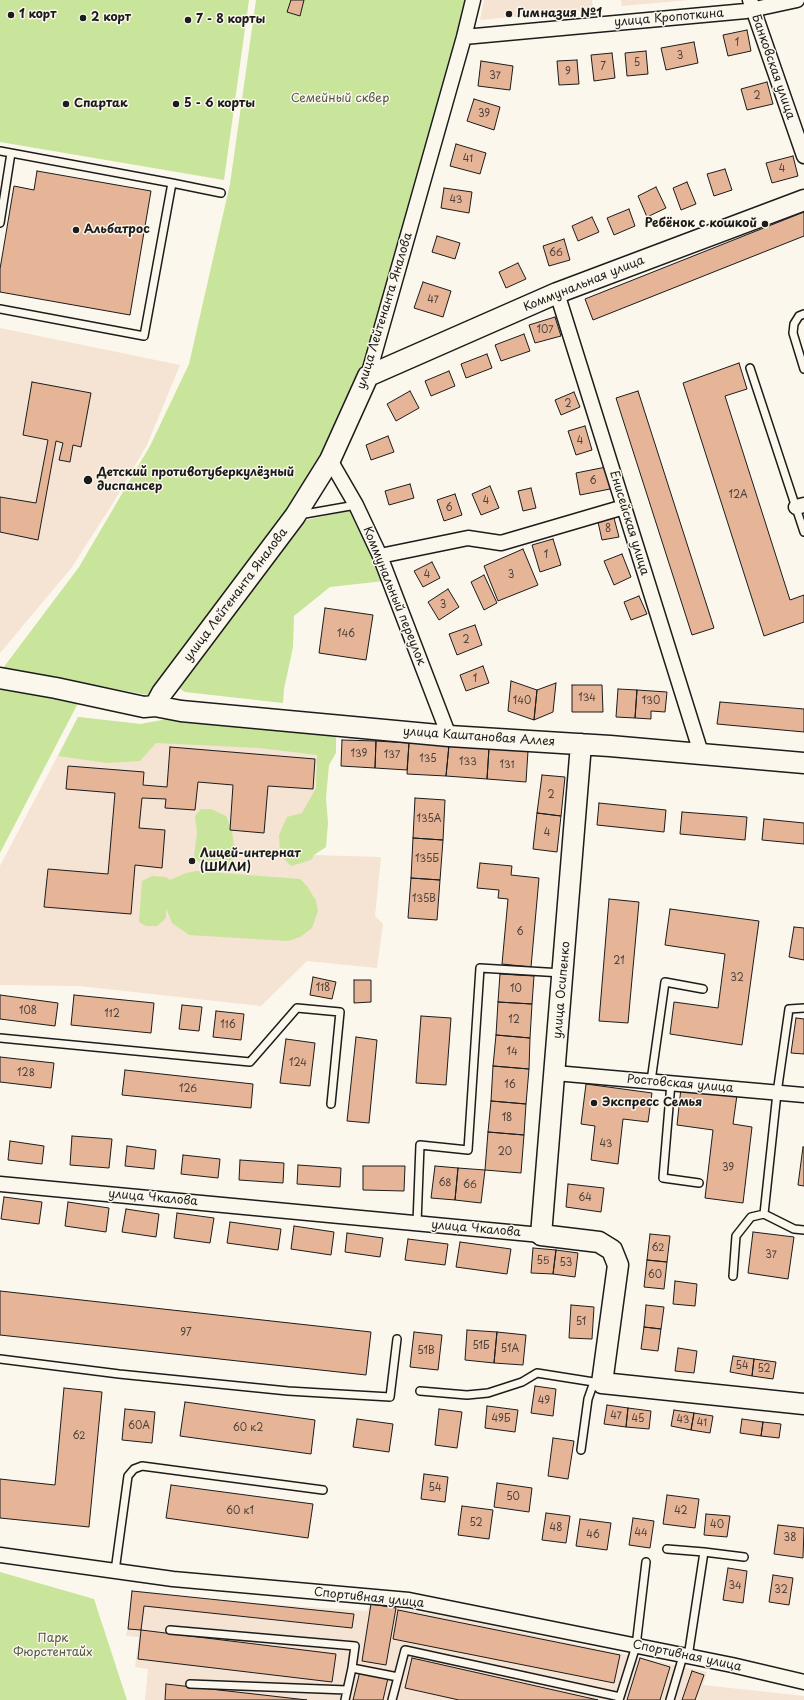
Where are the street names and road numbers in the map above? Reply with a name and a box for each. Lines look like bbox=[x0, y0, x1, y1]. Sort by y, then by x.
street label: улица Кропоткина bbox=[614, 6, 724, 30]
street label: Банковская улица bbox=[748, 13, 798, 121]
street label: улица Лейтенанта Яналова bbox=[354, 231, 416, 391]
street label: Коммунальная улица bbox=[521, 253, 647, 315]
street label: Енисейская улица bbox=[606, 469, 652, 577]
street label: Коммунальный переулок bbox=[360, 525, 428, 667]
street label: улица Лейтенанта Яналова bbox=[181, 526, 291, 664]
street label: улица Каштановая Аллея bbox=[402, 725, 556, 749]
street label: улица Осипенко bbox=[551, 941, 573, 1039]
street label: Ростовская улица bbox=[626, 1072, 734, 1096]
street label: улица Чкалова bbox=[108, 1187, 198, 1209]
street label: улица Чкалова bbox=[431, 1218, 521, 1240]
street label: Спортивная улица bbox=[313, 1585, 425, 1611]
street label: Спортивная улица bbox=[631, 1637, 743, 1675]

